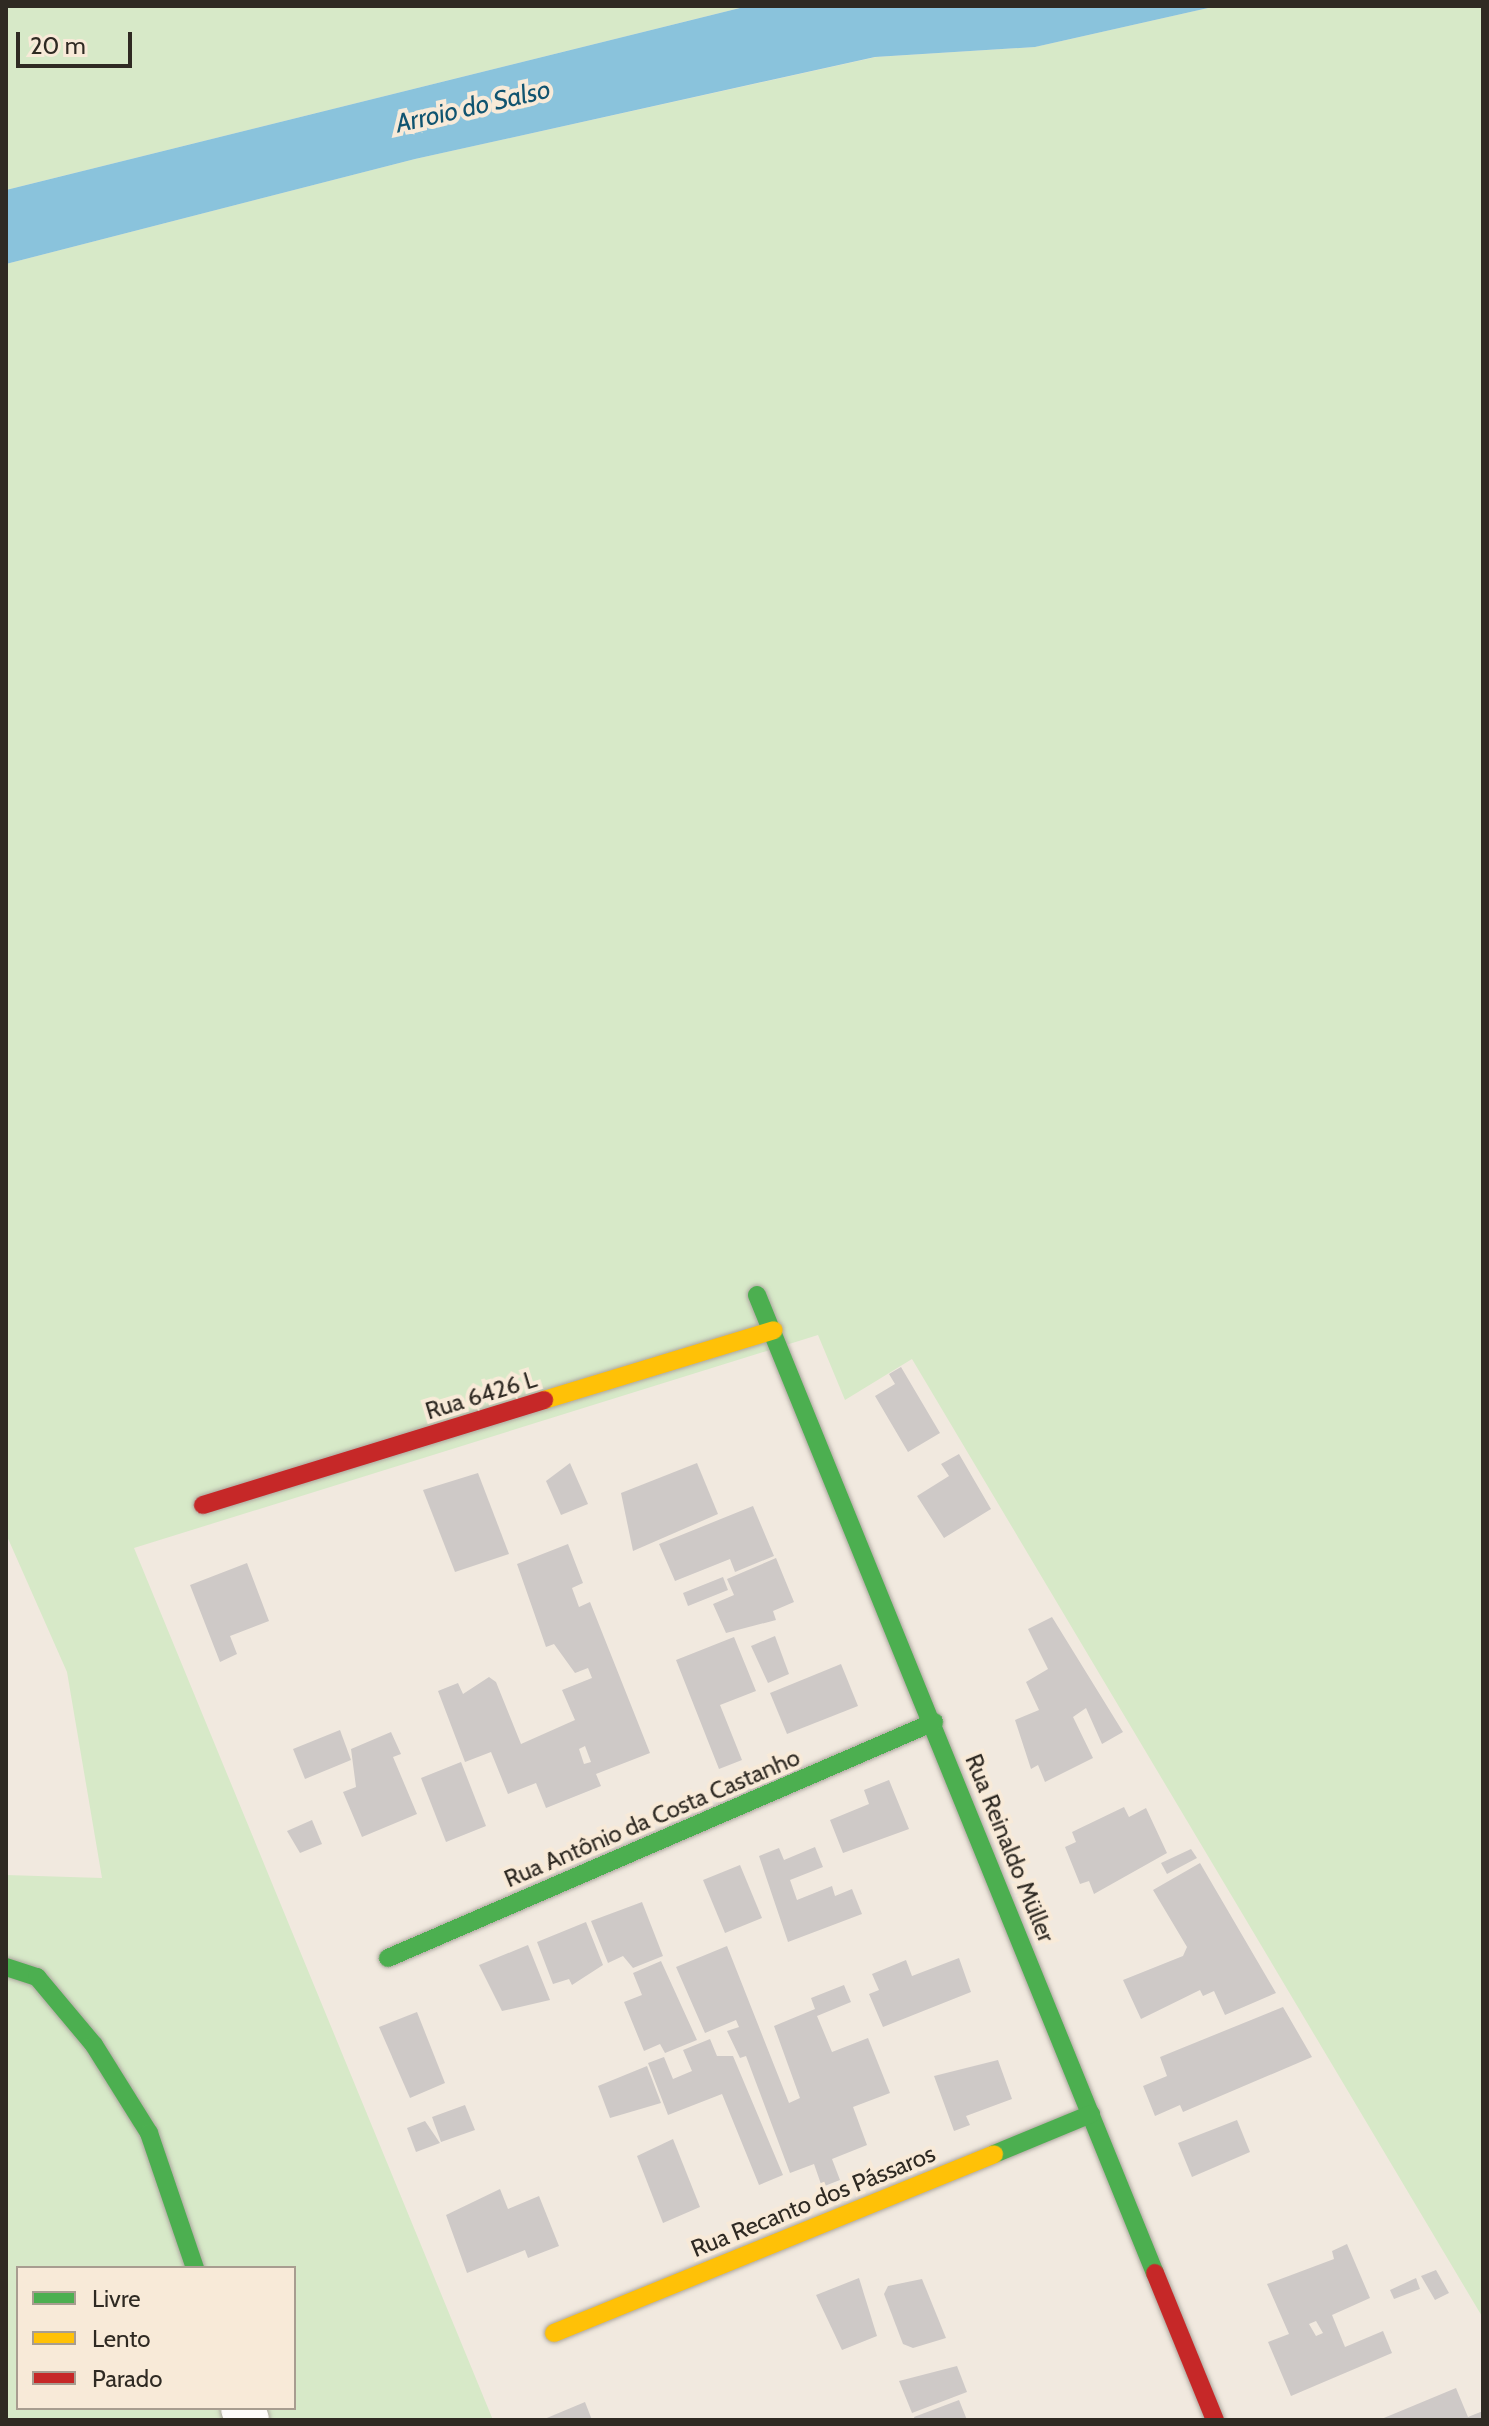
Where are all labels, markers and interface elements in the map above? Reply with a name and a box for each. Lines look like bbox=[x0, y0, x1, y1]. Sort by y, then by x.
scale bar bbox=[20, 16, 136, 66]
text: 20 m bbox=[30, 31, 86, 60]
water label: Arroio do Salso bbox=[393, 74, 553, 140]
street label: Rua 6426 L bbox=[422, 1364, 540, 1426]
street label: Rua Antônio da Costa Castanho bbox=[500, 1743, 804, 1893]
street label: Rua Reinaldo Müller bbox=[959, 1750, 1061, 1946]
street label: Rua Recanto dos Pássaros bbox=[687, 2139, 939, 2263]
legend bbox=[16, 2266, 296, 2410]
text: Livre bbox=[92, 2284, 140, 2313]
text: Lento bbox=[92, 2324, 151, 2353]
text: Parado bbox=[92, 2364, 162, 2393]

